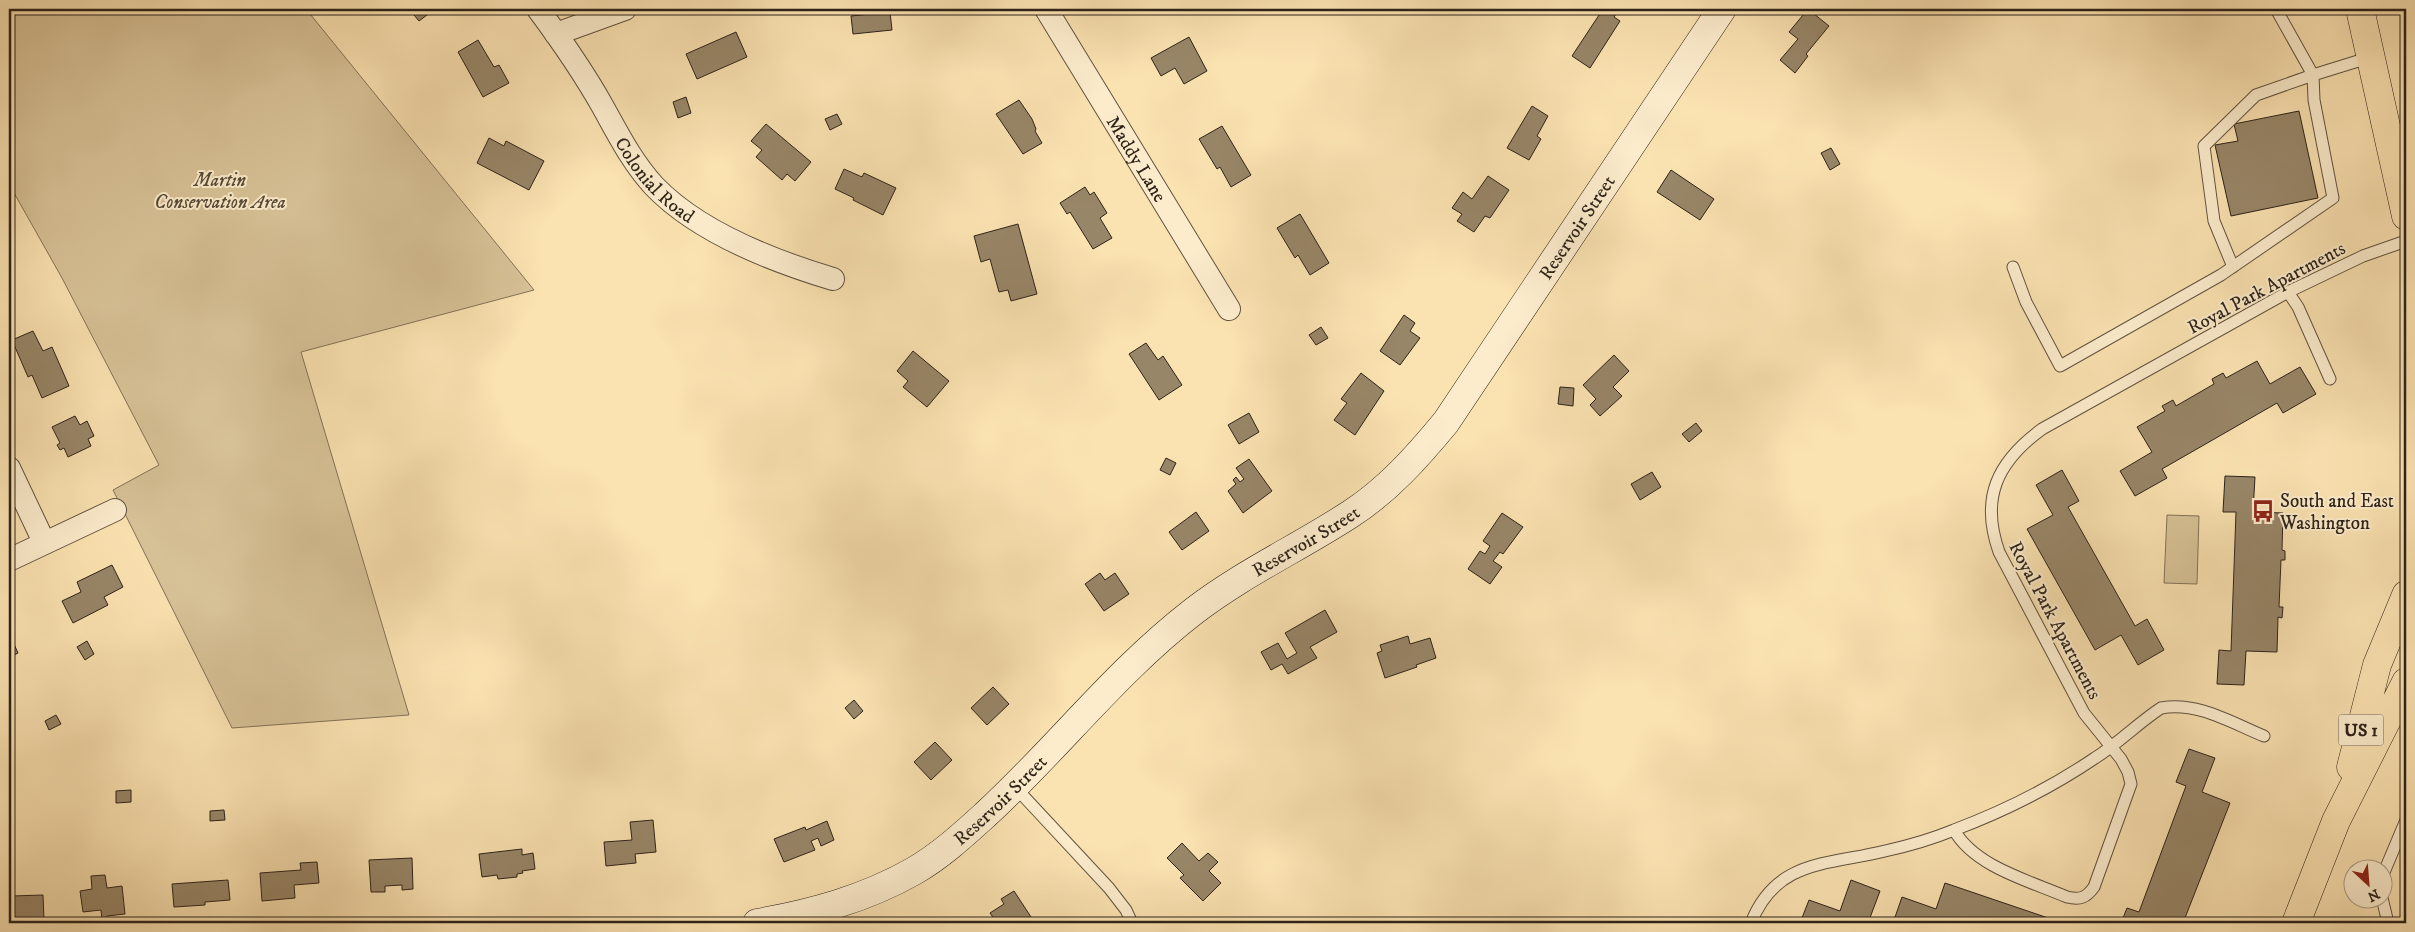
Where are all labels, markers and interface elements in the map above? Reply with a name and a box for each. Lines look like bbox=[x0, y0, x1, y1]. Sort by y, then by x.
street label: Maddy Lane bbox=[1101, 112, 1171, 207]
street label: Colonial Road bbox=[609, 133, 699, 229]
park label: Martin Conservation Area bbox=[154, 169, 286, 214]
street label: Reservoir Street bbox=[1535, 171, 1621, 284]
street label: Royal Park Apartments bbox=[2184, 237, 2350, 340]
place label: South and East Washington bbox=[2279, 490, 2394, 535]
bus stop icon: South and East Washington bbox=[2250, 498, 2276, 524]
street label: Reservoir Street bbox=[1249, 501, 1364, 583]
street label: Royal Park Apartments bbox=[2003, 538, 2106, 704]
road number: US 1 bbox=[2338, 714, 2384, 746]
street label: Reservoir Street bbox=[949, 751, 1052, 851]
north arrow bbox=[2342, 860, 2392, 910]
text: N bbox=[2364, 884, 2382, 906]

